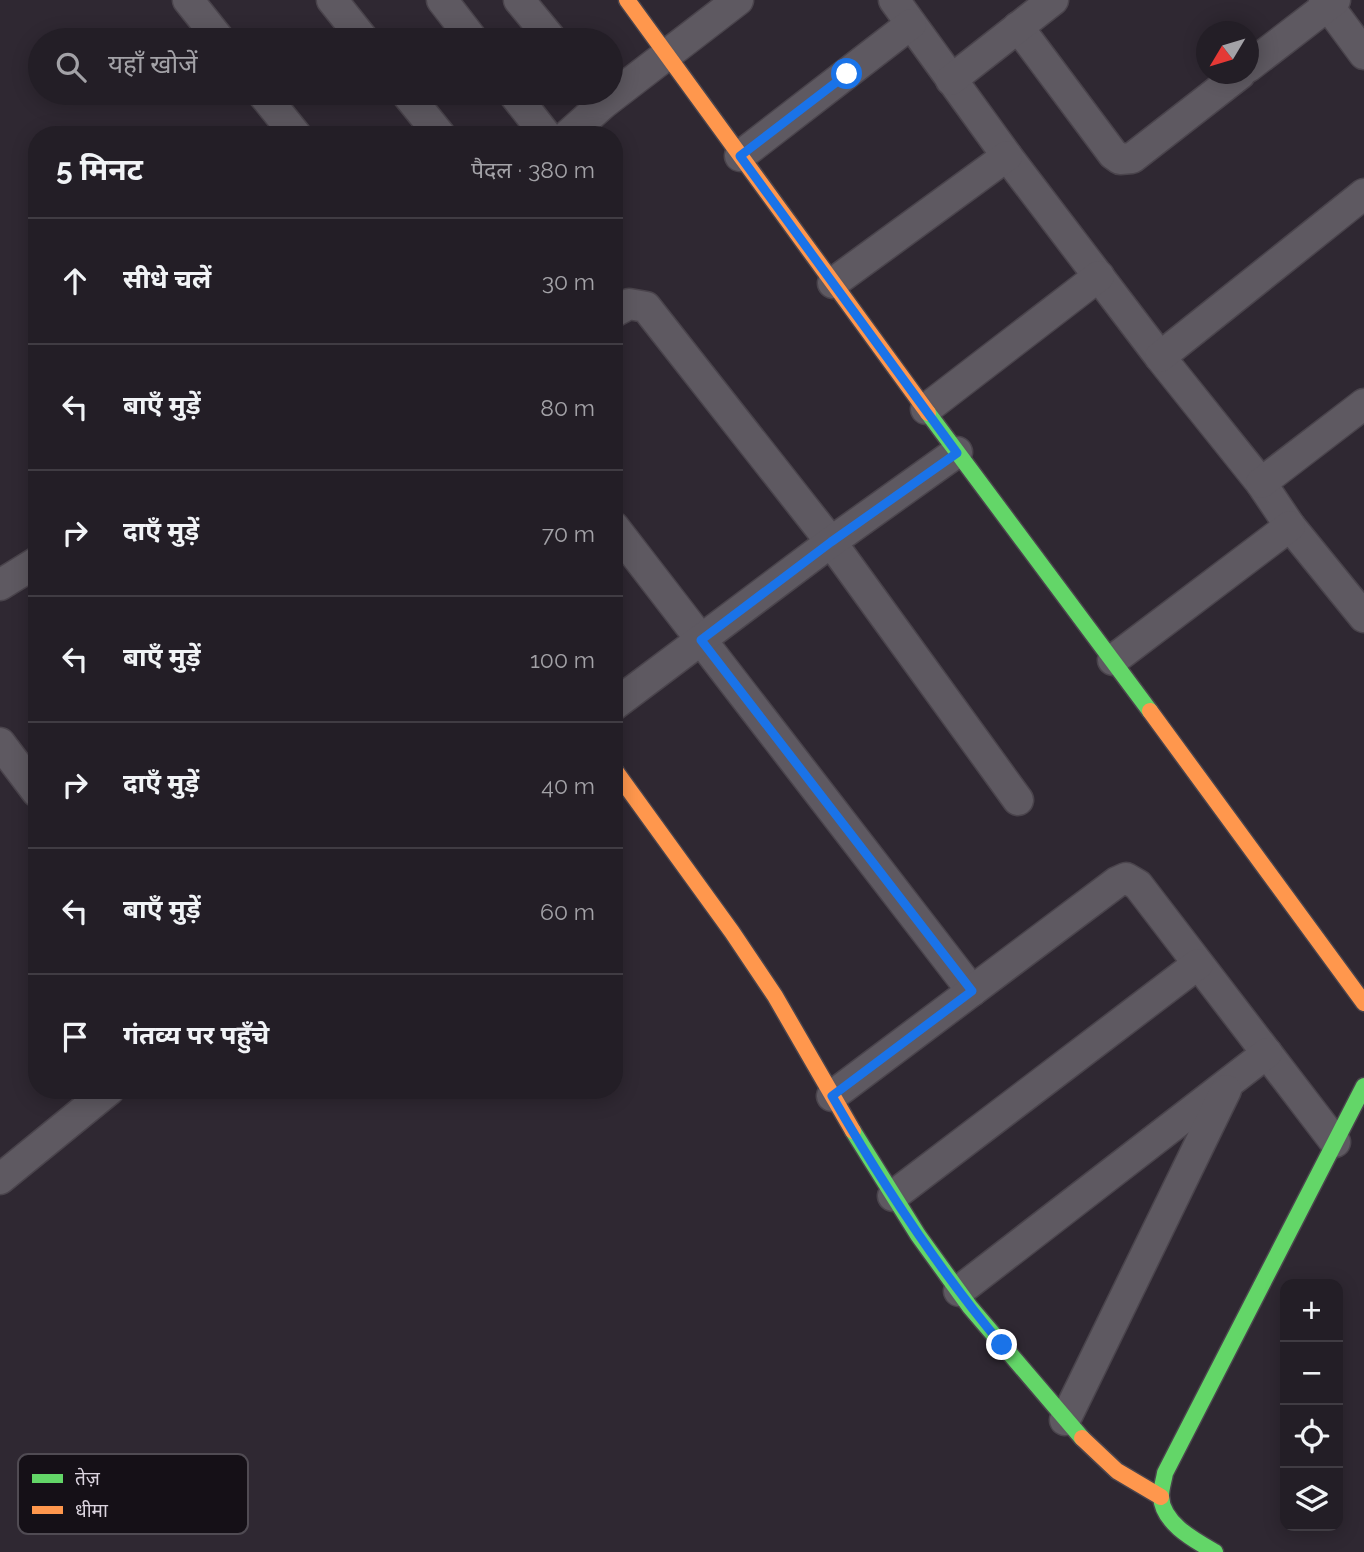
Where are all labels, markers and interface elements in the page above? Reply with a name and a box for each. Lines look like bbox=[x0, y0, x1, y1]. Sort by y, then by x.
north arrow bbox=[1196, 21, 1259, 84]
search box bbox=[28, 28, 623, 105]
icon: search bbox=[52, 48, 90, 86]
text: यहाँ खोजें bbox=[108, 49, 198, 79]
route start bbox=[831, 58, 862, 89]
text: 5 मिनट bbox=[56, 152, 143, 187]
text: पैदल · 380 m bbox=[471, 156, 595, 183]
icon: ahead bbox=[56, 262, 94, 300]
text: सीधे चलें bbox=[123, 264, 211, 294]
text: 30 m bbox=[542, 268, 595, 295]
icon: left bbox=[56, 388, 94, 426]
text: बाएँ मुड़ें bbox=[123, 390, 201, 420]
text: 80 m bbox=[540, 394, 595, 421]
icon: right bbox=[56, 514, 94, 552]
text: दाएँ मुड़ें bbox=[123, 516, 199, 546]
text: 70 m bbox=[542, 520, 595, 547]
icon: left bbox=[56, 640, 94, 678]
text: बाएँ मुड़ें bbox=[123, 642, 201, 672]
text: 100 m bbox=[530, 646, 595, 673]
icon: right bbox=[56, 766, 94, 804]
text: दाएँ मुड़ें bbox=[123, 768, 199, 798]
text: 40 m bbox=[541, 772, 595, 799]
icon: left bbox=[56, 892, 94, 930]
text: बाएँ मुड़ें bbox=[123, 894, 201, 924]
text: 60 m bbox=[540, 898, 595, 925]
icon: arrive bbox=[56, 1018, 94, 1056]
text: गंतव्य पर पहुँचे bbox=[123, 1020, 269, 1050]
map controls bbox=[1280, 1279, 1343, 1531]
button: + bbox=[1280, 1279, 1343, 1342]
route end bbox=[986, 1329, 1017, 1360]
button: − bbox=[1280, 1342, 1343, 1405]
button: locate bbox=[1280, 1405, 1343, 1468]
legend bbox=[18, 1454, 248, 1534]
text: तेज़ bbox=[75, 1467, 101, 1489]
button: layers bbox=[1280, 1468, 1343, 1531]
text: धीमा bbox=[75, 1499, 109, 1521]

